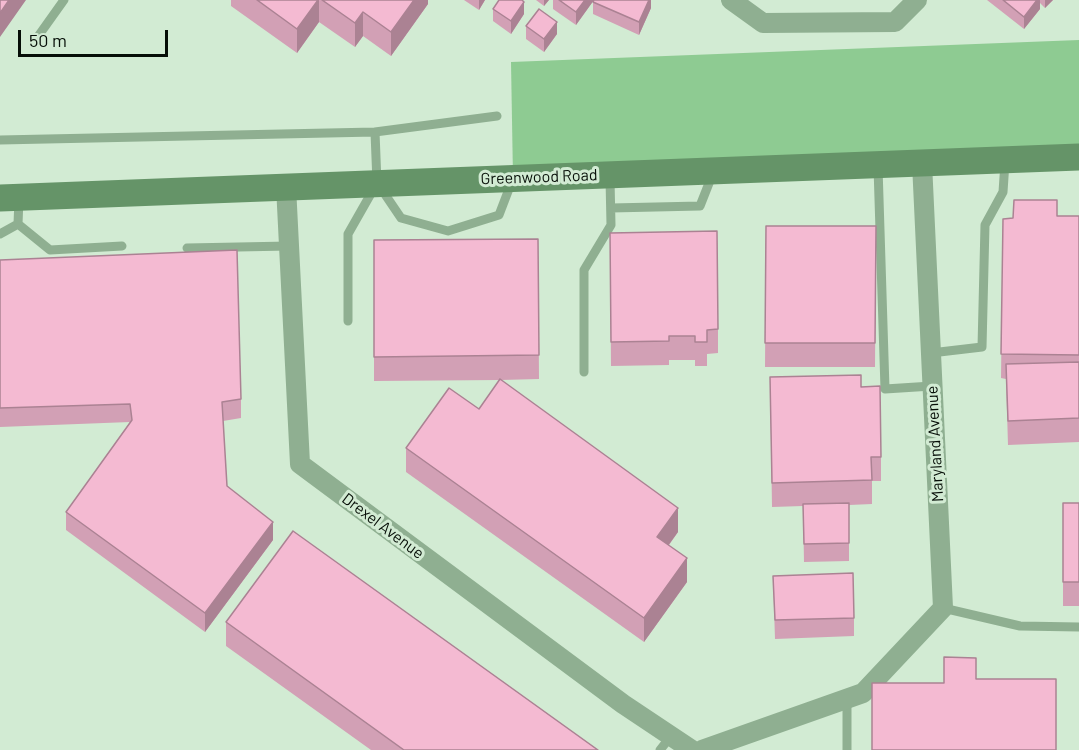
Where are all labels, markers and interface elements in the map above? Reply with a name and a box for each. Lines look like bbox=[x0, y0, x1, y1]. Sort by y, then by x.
scale bar bbox=[21, 18, 171, 56]
text: 50 m bbox=[29, 29, 67, 51]
street label: Greenwood Road bbox=[480, 165, 598, 189]
street label: Maryland Avenue bbox=[922, 385, 948, 503]
street label: Drexel Avenue bbox=[338, 489, 428, 563]

